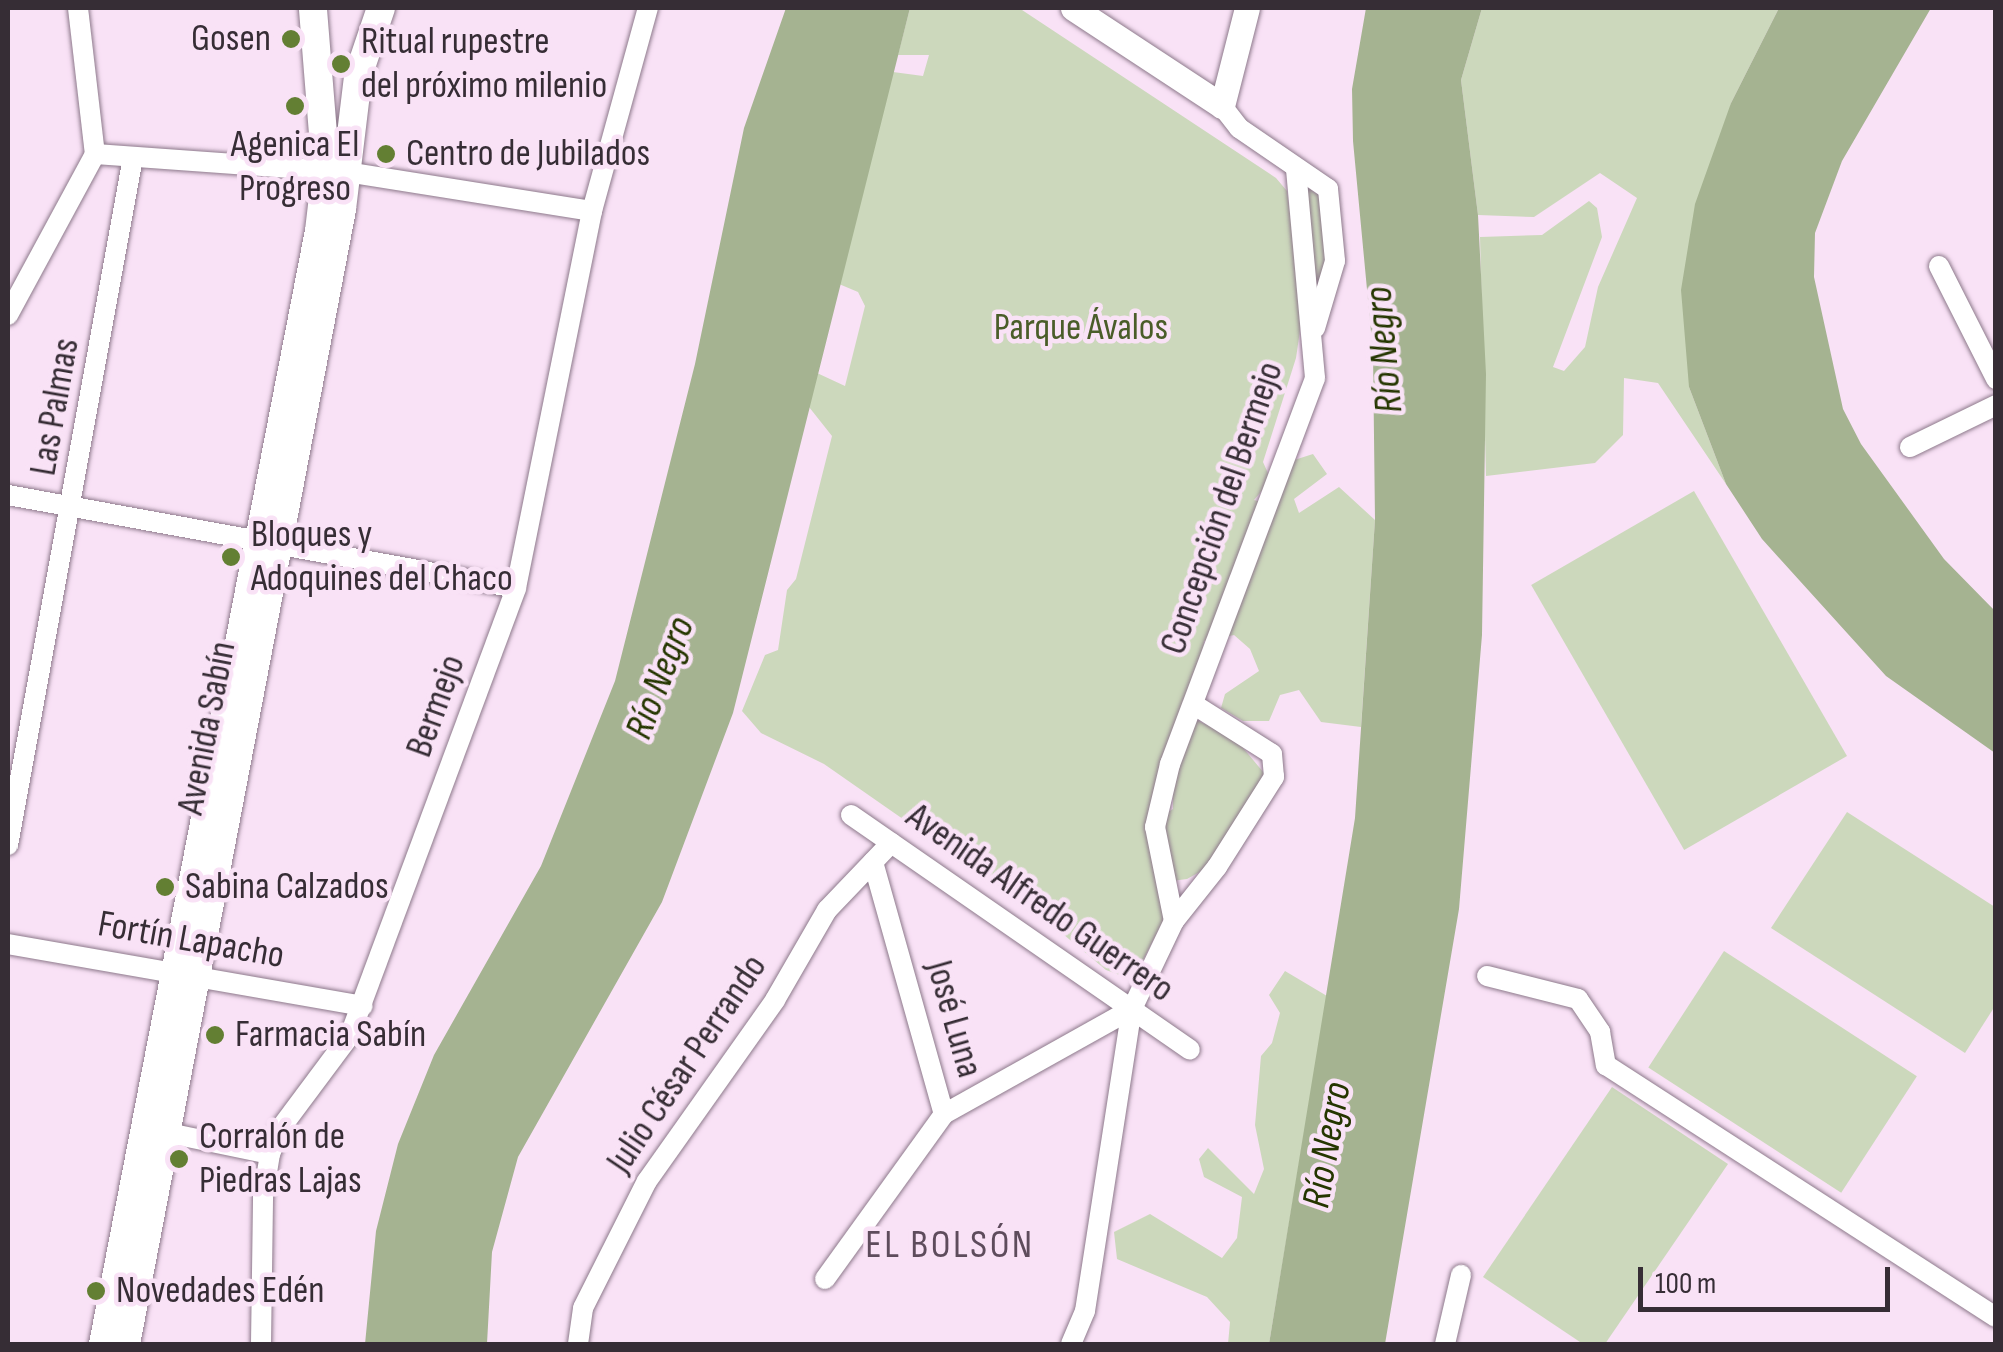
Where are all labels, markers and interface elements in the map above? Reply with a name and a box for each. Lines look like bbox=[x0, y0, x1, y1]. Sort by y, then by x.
place label: Gosen bbox=[191, 16, 271, 62]
place label: Ritual rupestre del próximo milenio bbox=[361, 19, 607, 108]
marker: Gosen bbox=[280, 28, 302, 50]
marker: Ritual rupestre del próximo milenio bbox=[330, 53, 352, 75]
marker: Agenica El Progreso bbox=[284, 95, 306, 117]
place label: Agenica El Progreso bbox=[231, 122, 359, 212]
place label: Centro de Jubilados bbox=[406, 131, 650, 177]
marker: Centro de Jubilados bbox=[375, 143, 397, 165]
water label: Río Negro bbox=[1355, 285, 1413, 415]
park label: Parque Ávalos bbox=[994, 305, 1168, 351]
street label: Las Palmas bbox=[21, 335, 89, 479]
street label: Concepción del Bermejo bbox=[1151, 356, 1293, 660]
place label: Bloques y Adoquines del Chaco bbox=[251, 512, 513, 602]
marker: Bloques y Adoquines del Chaco bbox=[220, 546, 242, 568]
water label: Río Negro bbox=[615, 610, 705, 746]
street label: Avenida Sabín bbox=[168, 638, 246, 818]
street label: Bermejo bbox=[397, 649, 475, 763]
street label: Avenida Alfredo Guerrero bbox=[897, 794, 1183, 1012]
place label: Sabina Calzados bbox=[185, 864, 389, 910]
marker: Sabina Calzados bbox=[154, 876, 176, 898]
street label: Fortín Lapacho bbox=[94, 901, 288, 979]
street label: Julio César Perrando bbox=[597, 946, 777, 1182]
street label: José Luna bbox=[916, 955, 992, 1083]
place label: Farmacia Sabín bbox=[235, 1012, 426, 1058]
marker: Farmacia Sabín bbox=[204, 1024, 226, 1046]
water label: Río Negro bbox=[1292, 1078, 1362, 1212]
place label: Corralón de Piedras Lajas bbox=[199, 1114, 362, 1204]
marker: Corralón de Piedras Lajas bbox=[168, 1148, 190, 1170]
district label: EL BOLSÓN bbox=[865, 1221, 1035, 1269]
scale bar bbox=[1643, 1247, 1896, 1309]
text: 100 m bbox=[1655, 1266, 1716, 1302]
place label: Novedades Edén bbox=[116, 1268, 325, 1314]
marker: Novedades Edén bbox=[85, 1280, 107, 1302]

